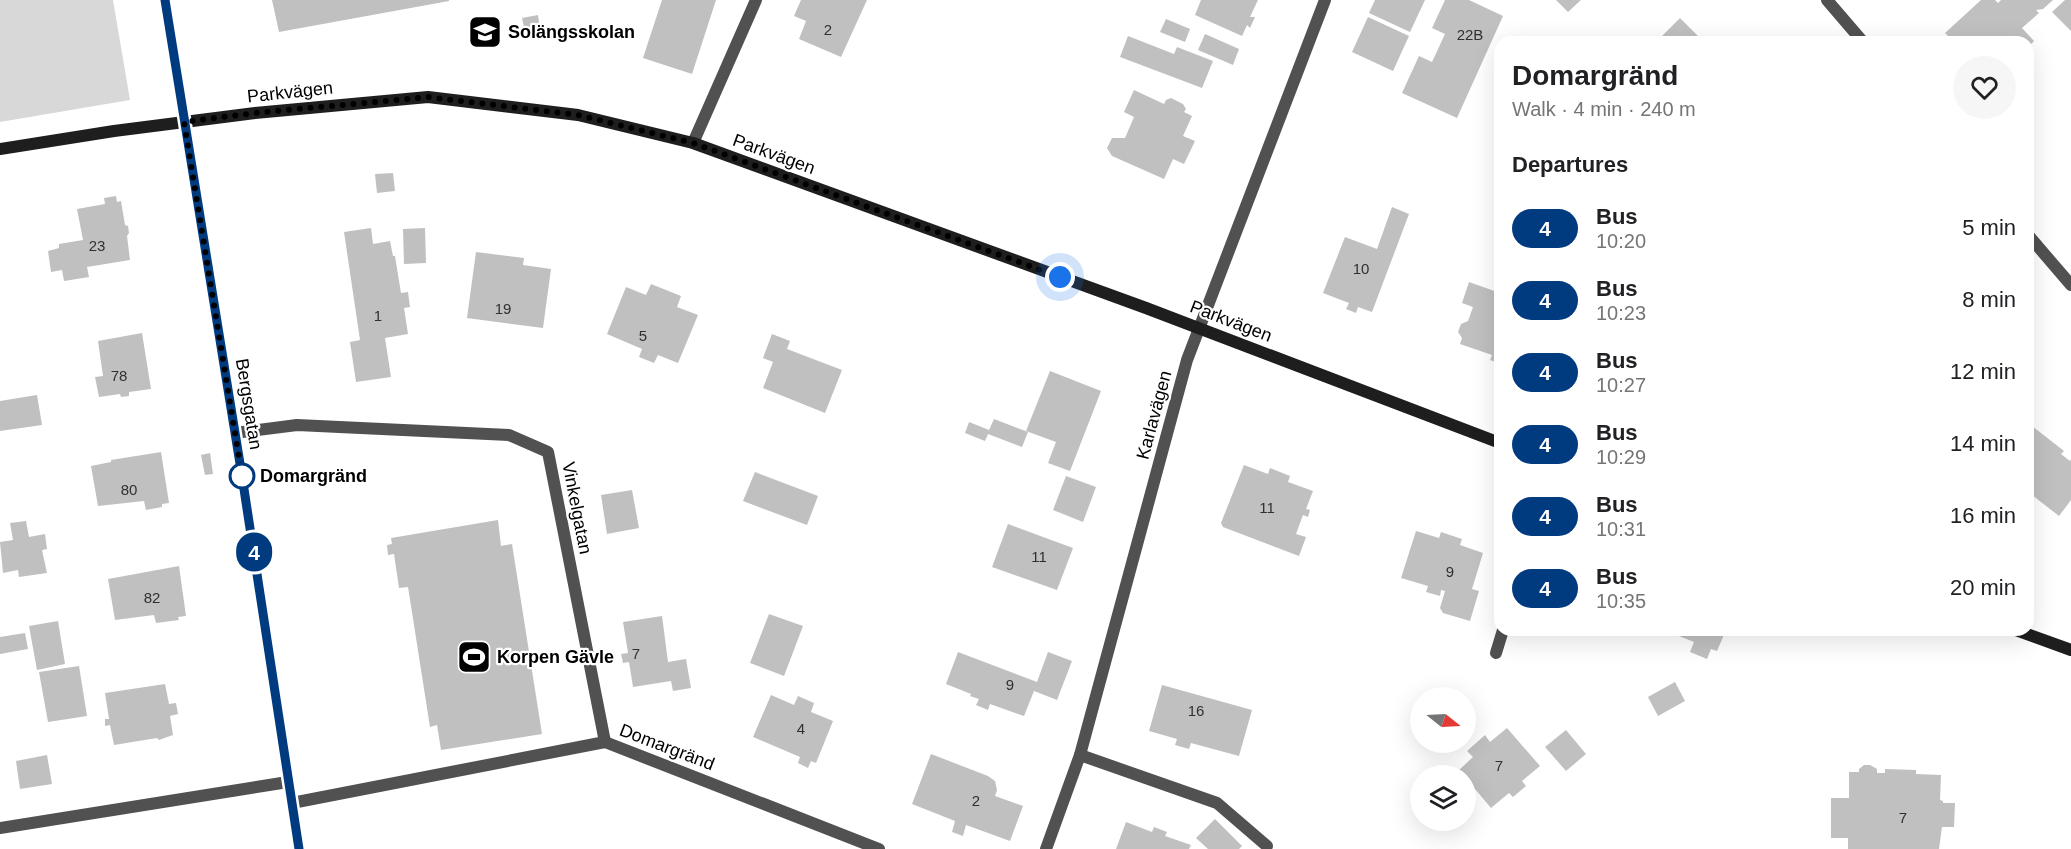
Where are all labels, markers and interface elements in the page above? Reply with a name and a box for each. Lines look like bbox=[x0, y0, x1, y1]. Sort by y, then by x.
school or university icon: Solängsskolan bbox=[467, 14, 503, 50]
house number: 2 bbox=[824, 21, 832, 38]
place label: Solängsskolan bbox=[508, 22, 635, 42]
house number: 22B bbox=[1457, 26, 1483, 43]
button: heart bbox=[1953, 56, 2016, 119]
text: Domargränd bbox=[1512, 60, 1678, 91]
street label: Parkvägen bbox=[246, 78, 334, 106]
text: Walk · 4 min · 240 m bbox=[1512, 98, 1696, 120]
street label: Parkvägen bbox=[730, 130, 818, 178]
text: Departures bbox=[1512, 152, 1628, 177]
text: Bus bbox=[1596, 204, 1638, 229]
text: 5 min bbox=[1962, 215, 2016, 240]
text: 4 bbox=[1539, 217, 1551, 240]
text: 10:20 bbox=[1596, 230, 1646, 252]
house number: 23 bbox=[89, 237, 105, 254]
house number: 10 bbox=[1353, 260, 1369, 277]
your location bbox=[1045, 262, 1075, 292]
text: Bus bbox=[1596, 276, 1638, 301]
text: 8 min bbox=[1962, 287, 2016, 312]
text: 4 bbox=[1539, 289, 1551, 312]
street label: Parkvägen bbox=[1187, 296, 1275, 346]
house number: 19 bbox=[495, 300, 511, 317]
text: 10:23 bbox=[1596, 302, 1646, 324]
house number: 1 bbox=[374, 307, 382, 324]
house number: 5 bbox=[639, 327, 647, 344]
text: Bus bbox=[1596, 348, 1638, 373]
street label: Bergsgatan bbox=[232, 357, 266, 451]
text: 12 min bbox=[1950, 359, 2016, 384]
text: 4 bbox=[1539, 361, 1551, 384]
house number: 78 bbox=[111, 367, 127, 384]
street label: Karlavägen bbox=[1133, 368, 1175, 462]
text: 10:27 bbox=[1596, 374, 1646, 396]
text: Bus bbox=[1596, 420, 1638, 445]
text: 14 min bbox=[1950, 431, 2016, 456]
text: 4 bbox=[1539, 433, 1551, 456]
text: 10:29 bbox=[1596, 446, 1646, 468]
street label: Vinkelgatan bbox=[558, 460, 596, 556]
marker: Domargränd bbox=[229, 463, 255, 489]
place label: Domargränd bbox=[260, 466, 367, 486]
house number: 80 bbox=[121, 481, 137, 498]
text: Bus bbox=[1596, 492, 1638, 517]
house number: 11 bbox=[1259, 499, 1275, 516]
text: 16 min bbox=[1950, 503, 2016, 528]
text: 4 bbox=[1539, 505, 1551, 528]
text: 10:31 bbox=[1596, 518, 1646, 540]
line badge: 4 bbox=[234, 532, 274, 572]
text: 4 bbox=[248, 541, 260, 564]
house number: 11 bbox=[1031, 548, 1047, 565]
house number: 9 bbox=[1446, 563, 1454, 580]
text: Bus bbox=[1596, 564, 1638, 589]
text: 20 min bbox=[1950, 575, 2016, 600]
text: 4 bbox=[1539, 577, 1551, 600]
house number: 82 bbox=[144, 589, 160, 606]
text: 10:35 bbox=[1596, 590, 1646, 612]
sports icon: Korpen Gävle bbox=[456, 639, 492, 675]
house number: 7 bbox=[632, 645, 640, 662]
place label: Korpen Gävle bbox=[497, 647, 614, 667]
house number: 9 bbox=[1006, 676, 1014, 693]
north arrow bbox=[1410, 687, 1476, 753]
map controls bbox=[1410, 687, 1476, 831]
house number: 16 bbox=[1188, 702, 1204, 719]
street label: Domargränd bbox=[617, 720, 717, 774]
house number: 4 bbox=[797, 720, 805, 737]
house number: 7 bbox=[1495, 757, 1503, 774]
button: layers bbox=[1410, 765, 1476, 831]
house number: 2 bbox=[972, 792, 980, 809]
house number: 7 bbox=[1899, 809, 1907, 826]

